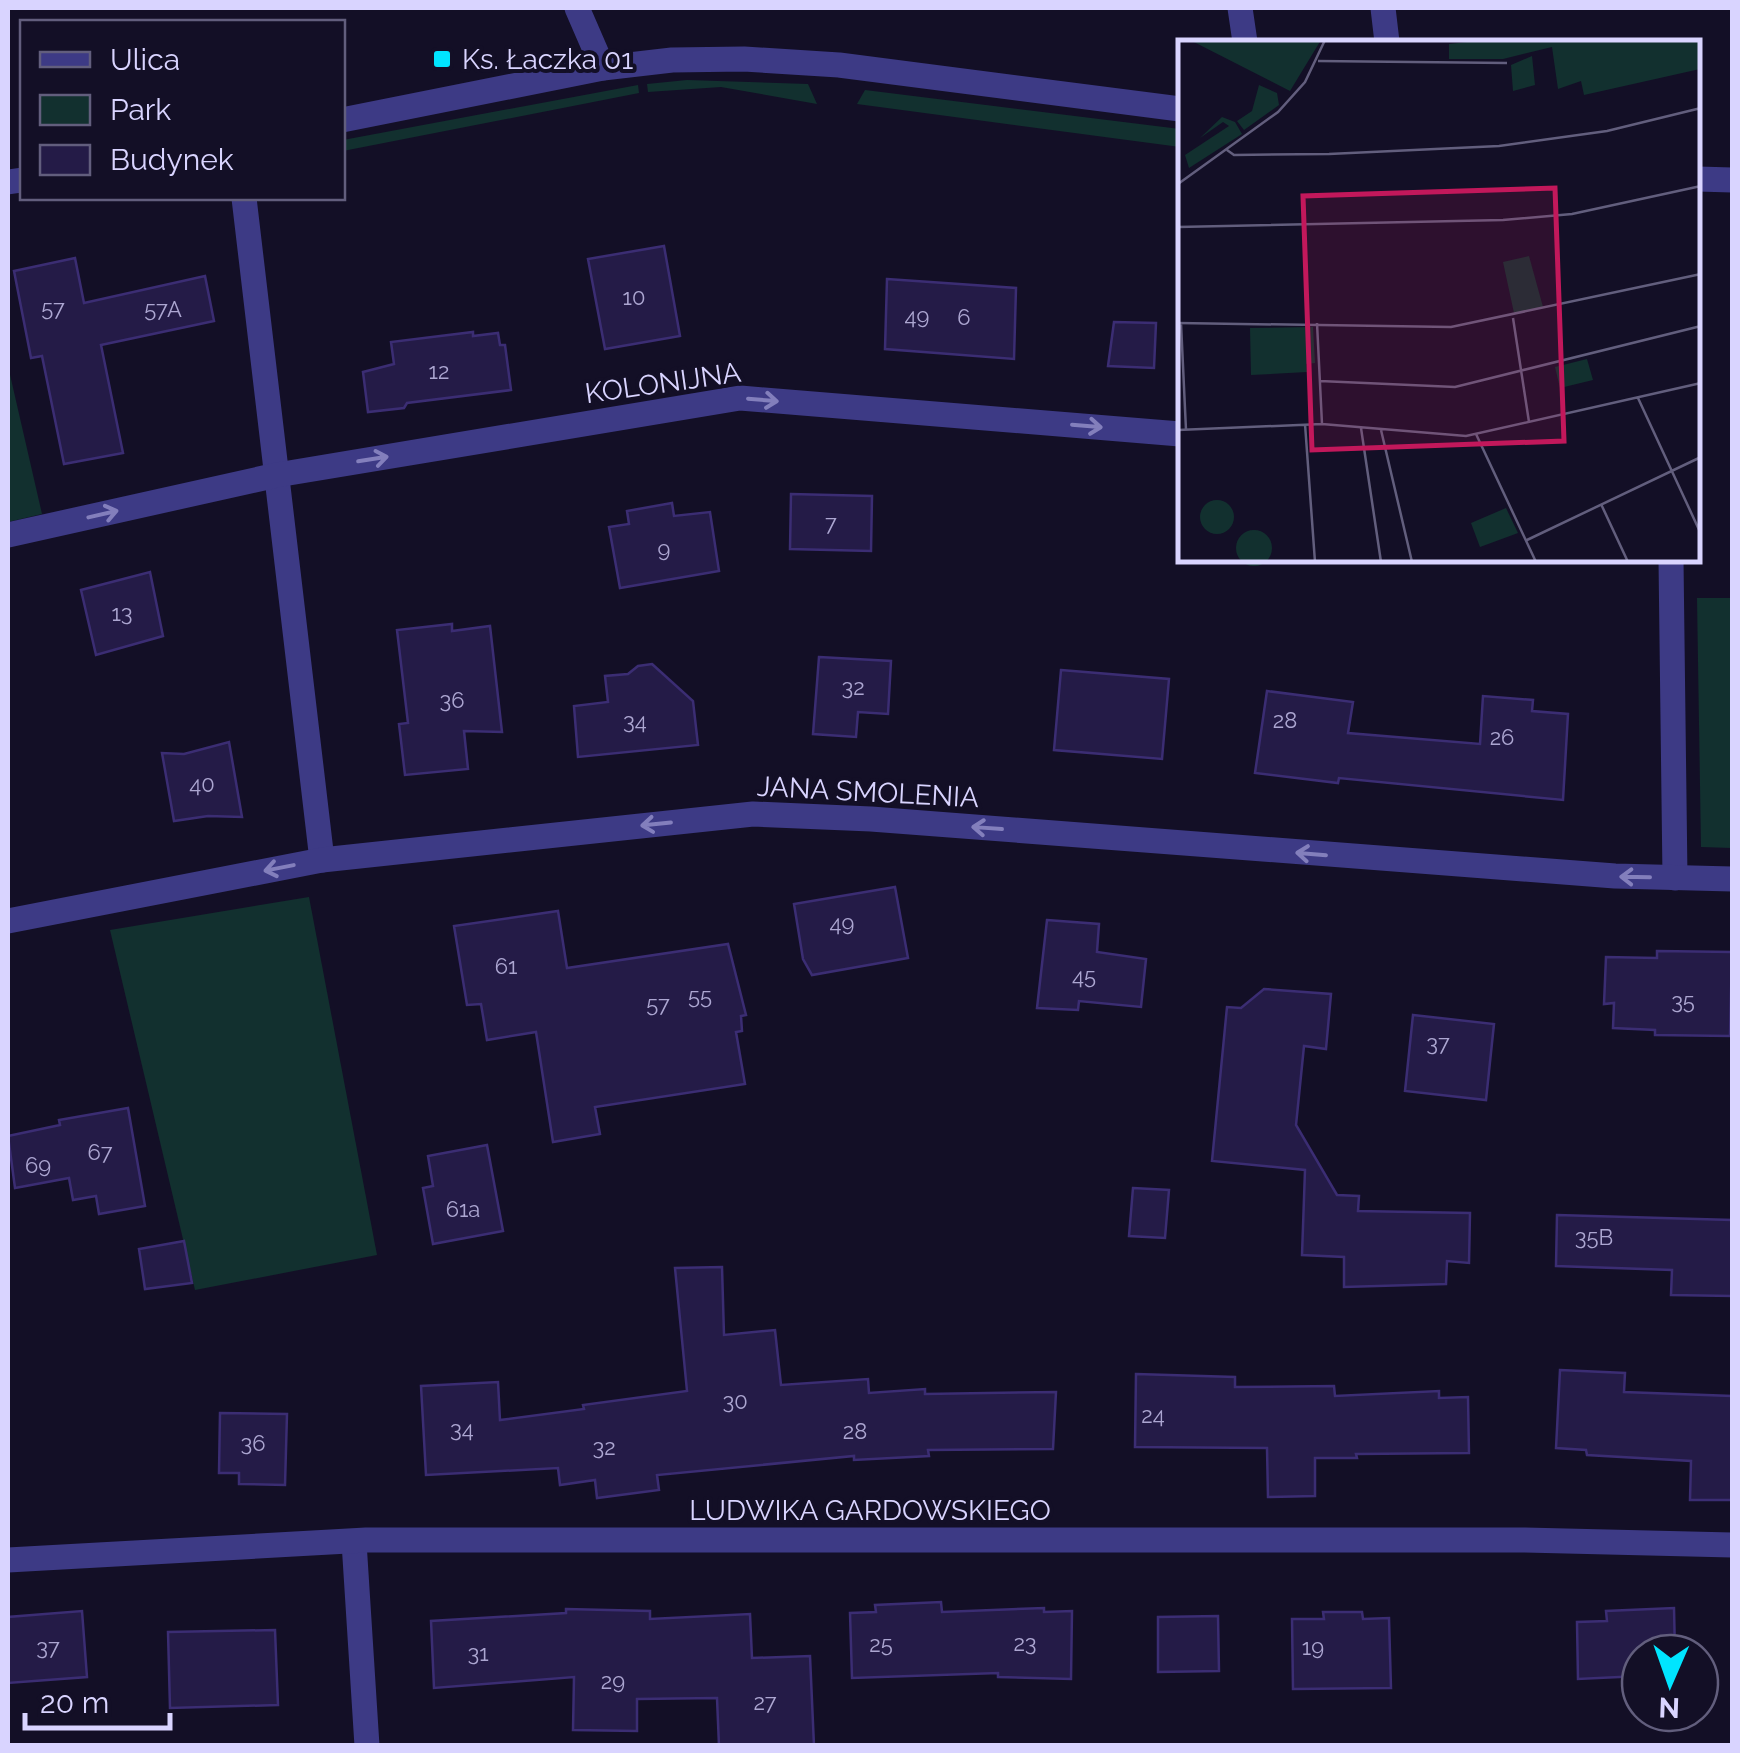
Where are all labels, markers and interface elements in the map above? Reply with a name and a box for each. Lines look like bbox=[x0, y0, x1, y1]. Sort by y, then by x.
legend bbox=[20, 20, 345, 200]
inset map bbox=[1178, 40, 1700, 562]
text: Ulica bbox=[110, 42, 180, 77]
place label: Ks. Łaczka 01 bbox=[462, 43, 633, 76]
marker: Ks. Łaczka 01 bbox=[431, 48, 453, 70]
text: Park bbox=[110, 92, 171, 127]
text: Budynek bbox=[110, 142, 234, 177]
house number: 10 bbox=[623, 284, 645, 310]
house number: 57 bbox=[41, 295, 65, 321]
house number: 57A bbox=[144, 296, 182, 322]
house number: 49 bbox=[905, 303, 929, 329]
house number: 6 bbox=[957, 304, 971, 330]
street label: KOLONIJNA bbox=[583, 356, 743, 410]
house number: 12 bbox=[429, 358, 449, 384]
one-way arrow bbox=[746, 390, 778, 409]
one-way arrow bbox=[1070, 417, 1102, 436]
one-way arrow bbox=[356, 449, 389, 468]
one-way arrow bbox=[86, 504, 118, 522]
house number: 7 bbox=[825, 510, 837, 536]
house number: 9 bbox=[658, 536, 670, 562]
house number: 13 bbox=[111, 600, 133, 626]
house number: 32 bbox=[841, 674, 865, 700]
house number: 36 bbox=[439, 687, 465, 713]
house number: 28 bbox=[1273, 707, 1297, 733]
house number: 34 bbox=[623, 708, 647, 734]
house number: 26 bbox=[1490, 724, 1514, 750]
street label: JANA SMOLENIA bbox=[756, 770, 980, 814]
house number: 40 bbox=[189, 771, 215, 797]
one-way arrow bbox=[640, 815, 672, 834]
one-way arrow bbox=[971, 819, 1003, 838]
one-way arrow bbox=[1295, 845, 1327, 864]
one-way arrow bbox=[264, 860, 296, 879]
one-way arrow bbox=[1620, 867, 1652, 886]
house number: 49 bbox=[830, 910, 854, 936]
house number: 61 bbox=[495, 953, 517, 979]
house number: 45 bbox=[1072, 963, 1096, 989]
house number: 55 bbox=[688, 983, 712, 1009]
house number: 35 bbox=[1671, 988, 1695, 1014]
house number: 57 bbox=[646, 991, 670, 1017]
house number: 37 bbox=[1426, 1030, 1450, 1056]
house number: 67 bbox=[87, 1139, 113, 1165]
house number: 69 bbox=[25, 1152, 51, 1178]
house number: 61a bbox=[446, 1196, 480, 1222]
house number: 35B bbox=[1575, 1224, 1613, 1250]
house number: 30 bbox=[722, 1388, 748, 1414]
house number: 24 bbox=[1141, 1402, 1165, 1428]
house number: 34 bbox=[450, 1416, 474, 1442]
house number: 28 bbox=[843, 1418, 867, 1444]
house number: 36 bbox=[240, 1430, 266, 1456]
house number: 32 bbox=[592, 1434, 616, 1460]
street label: LUDWIKA GARDOWSKIEGO bbox=[689, 1494, 1051, 1527]
house number: 23 bbox=[1013, 1630, 1037, 1656]
house number: 25 bbox=[869, 1631, 893, 1657]
north arrow bbox=[1620, 1633, 1720, 1733]
house number: 37 bbox=[36, 1634, 60, 1660]
house number: 19 bbox=[1302, 1634, 1324, 1660]
house number: 31 bbox=[467, 1640, 489, 1666]
scale bar bbox=[25, 1668, 170, 1730]
house number: 29 bbox=[601, 1668, 625, 1694]
text: 20 m bbox=[40, 1685, 109, 1720]
house number: 27 bbox=[753, 1689, 777, 1715]
text: N bbox=[1658, 1691, 1680, 1724]

